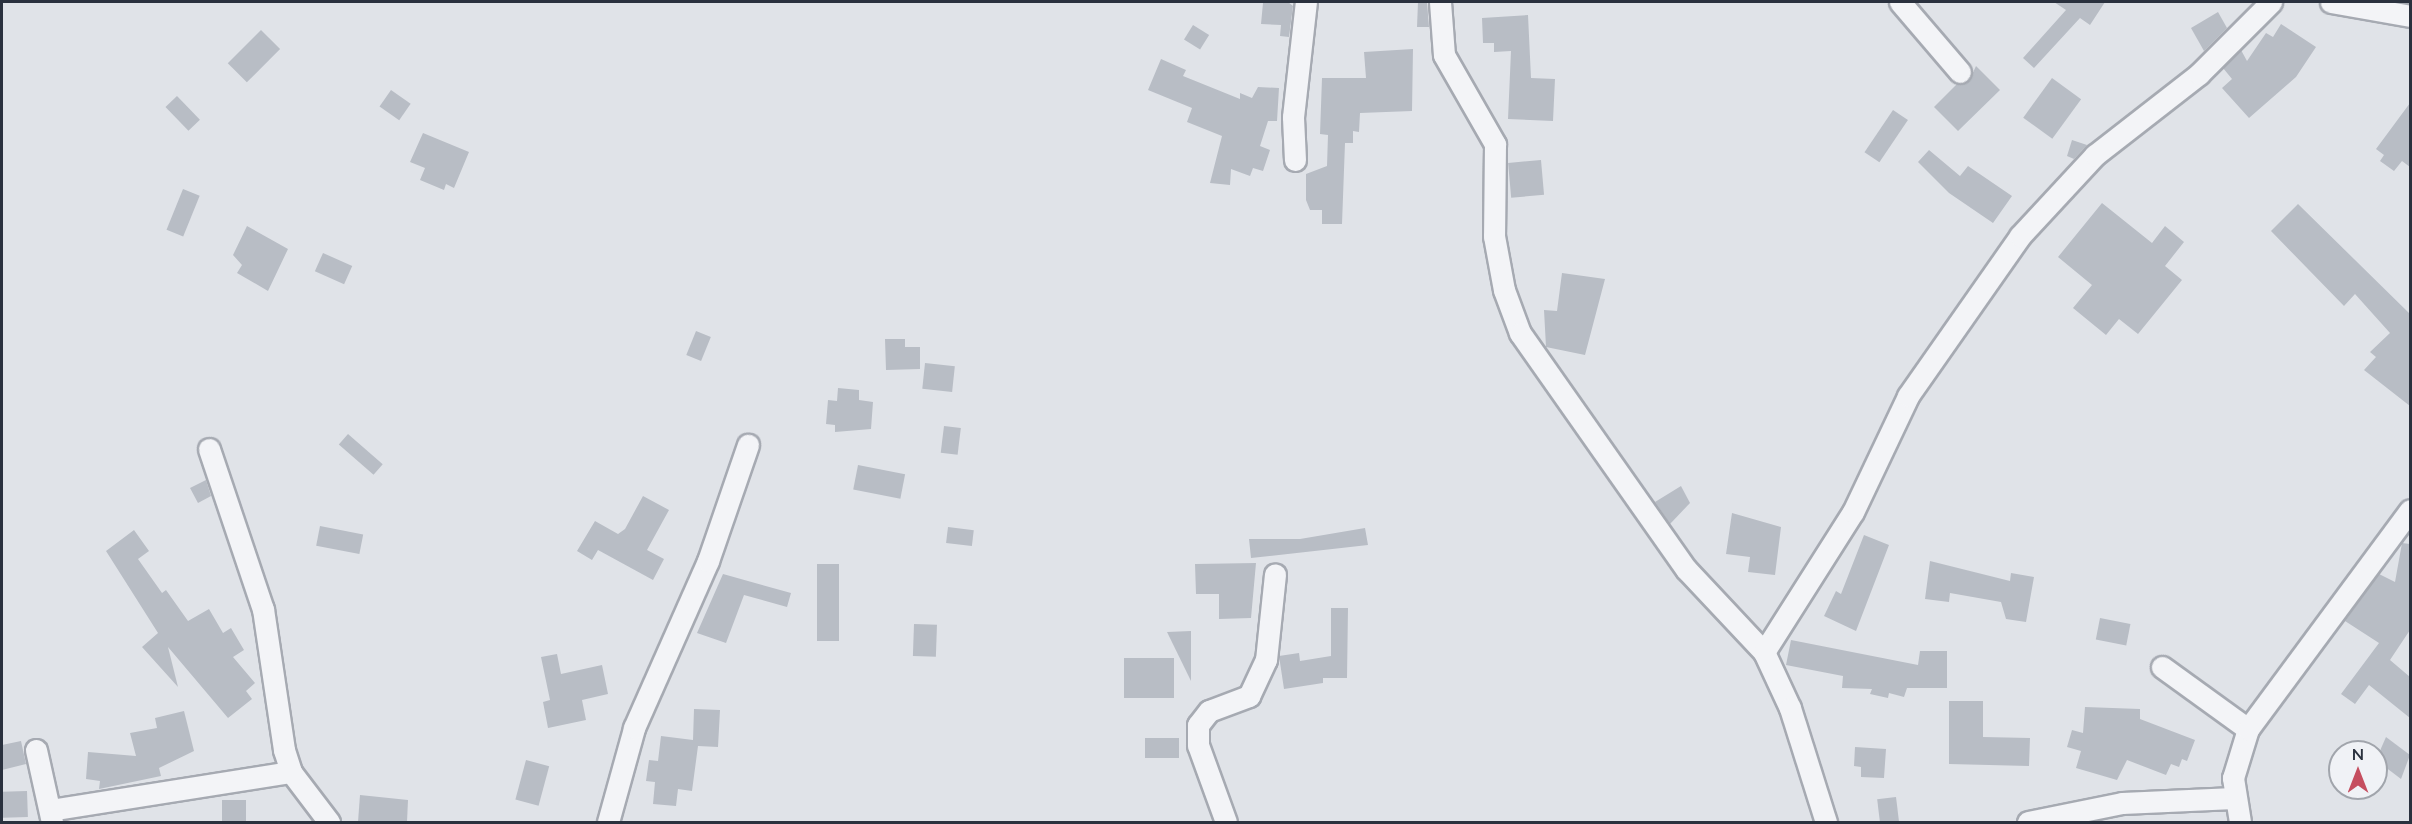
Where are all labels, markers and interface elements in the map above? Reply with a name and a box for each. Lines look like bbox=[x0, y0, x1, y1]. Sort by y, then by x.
north arrow bbox=[2328, 740, 2388, 800]
text: N bbox=[2352, 744, 2364, 763]

